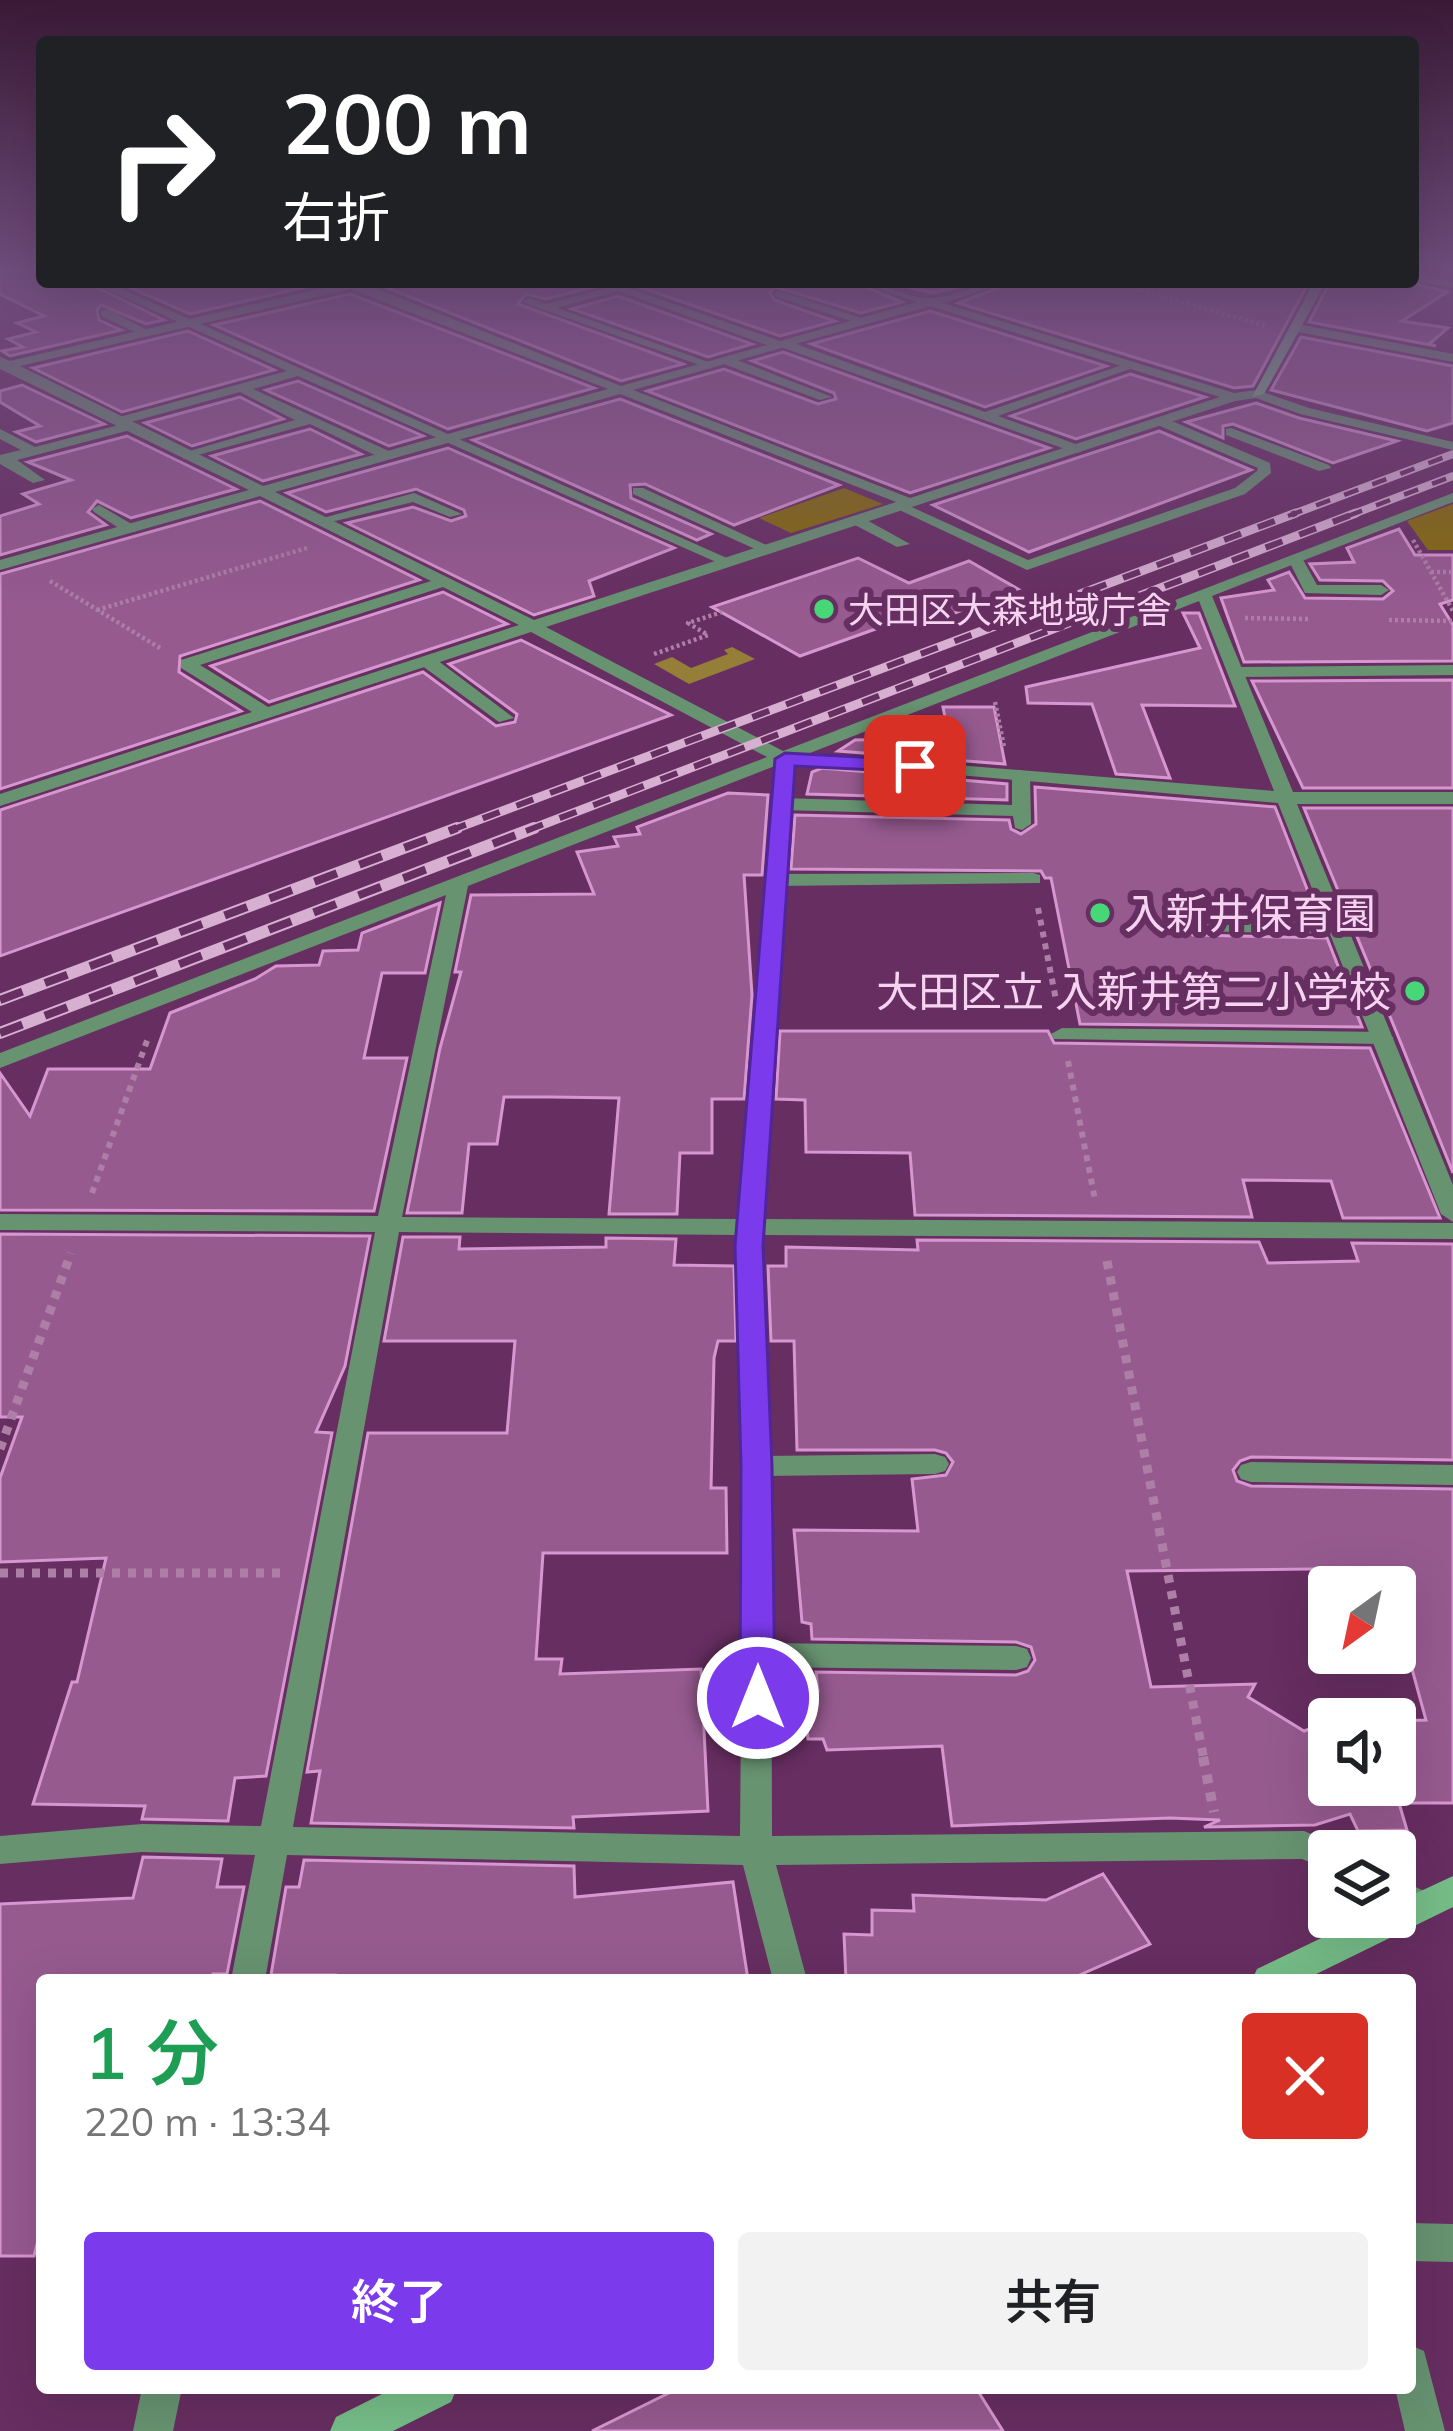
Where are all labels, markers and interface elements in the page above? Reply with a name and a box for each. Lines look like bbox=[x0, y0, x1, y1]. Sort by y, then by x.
text: 200 m bbox=[282, 70, 532, 175]
icon: right bbox=[84, 84, 240, 240]
text: 右折 bbox=[282, 183, 390, 251]
place label: 大田区大森地域庁舎 bbox=[848, 587, 1172, 632]
marker: 大田区大森地域庁舎 bbox=[811, 596, 837, 622]
pin bbox=[864, 715, 966, 817]
icon: arrive bbox=[882, 733, 948, 799]
place label: 入新井保育園 bbox=[1124, 887, 1376, 940]
marker: 入新井保育園 bbox=[1087, 900, 1113, 926]
place label: 大田区立 入新井第二小学校 bbox=[876, 965, 1391, 1018]
marker: 大田区立 入新井第二小学校 bbox=[1402, 978, 1428, 1004]
north arrow bbox=[1308, 1566, 1416, 1674]
map controls bbox=[1308, 1566, 1416, 1938]
position arrow bbox=[695, 1635, 821, 1761]
button: sound bbox=[1308, 1698, 1416, 1806]
button: layers bbox=[1308, 1830, 1416, 1938]
text: 1 分 bbox=[84, 2007, 218, 2097]
button: close bbox=[1242, 2013, 1368, 2139]
text: 220 m · 13:34 bbox=[84, 2097, 330, 2146]
button: 終了 bbox=[84, 2232, 714, 2370]
button: 共有 bbox=[738, 2232, 1368, 2370]

